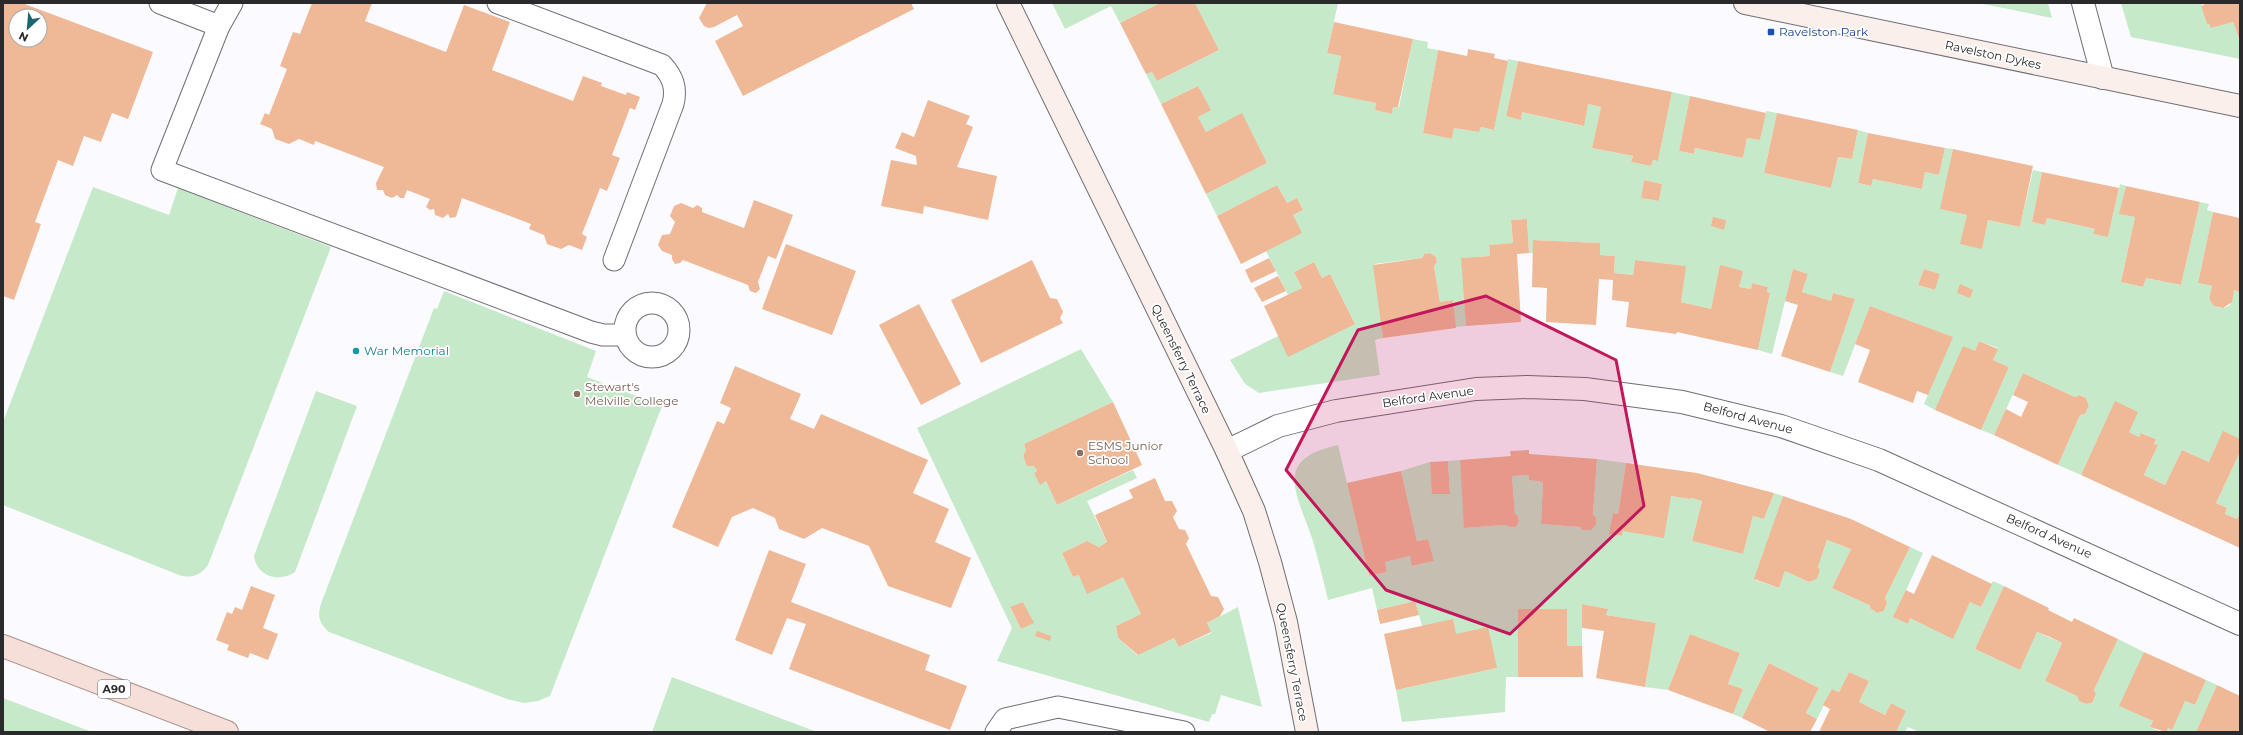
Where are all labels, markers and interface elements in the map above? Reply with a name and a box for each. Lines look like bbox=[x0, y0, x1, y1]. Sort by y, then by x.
north arrow bbox=[8, 8, 48, 48]
place label: Ravelston Park bbox=[1779, 24, 1869, 39]
marker: Ravelston Park bbox=[1766, 27, 1776, 37]
text: N bbox=[17, 29, 31, 45]
street label: Ravelston Dykes bbox=[1944, 37, 2043, 72]
street label: Queensferry Terrace bbox=[1148, 301, 1215, 416]
place label: War Memorial bbox=[364, 343, 449, 358]
marker: War Memorial bbox=[351, 346, 361, 356]
place label: Stewart's Melville College bbox=[585, 379, 678, 408]
street label: Belford Avenue bbox=[1381, 383, 1475, 410]
marker: Stewart's Melville College bbox=[572, 389, 582, 399]
street label: Belford Avenue bbox=[1702, 398, 1795, 437]
place label: ESMS Junior School bbox=[1088, 438, 1163, 467]
marker: ESMS Junior School bbox=[1075, 448, 1085, 458]
street label: Belford Avenue bbox=[2004, 510, 2094, 561]
street label: Queensferry Terrace bbox=[1274, 601, 1311, 722]
road number: A90 bbox=[98, 680, 130, 698]

